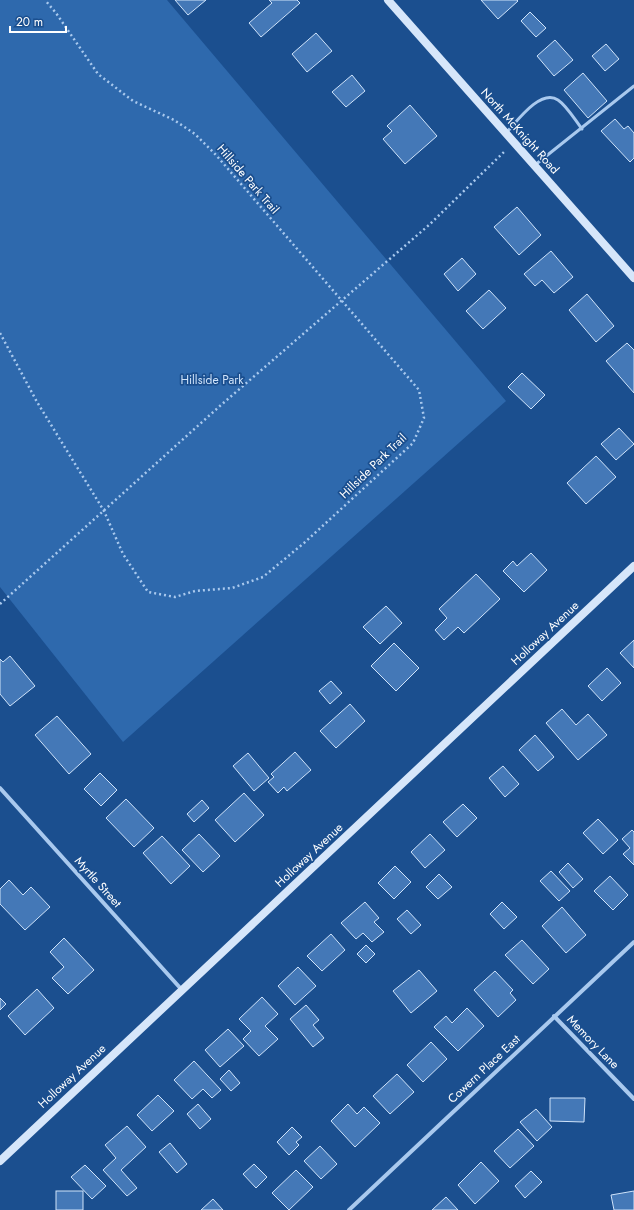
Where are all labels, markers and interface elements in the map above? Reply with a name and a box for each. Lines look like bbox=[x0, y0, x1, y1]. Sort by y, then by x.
scale bar bbox=[10, 8, 66, 34]
text: 20 m bbox=[16, 13, 43, 31]
street label: North McKnight Road bbox=[477, 84, 563, 178]
street label: Hillside Park Trail bbox=[213, 140, 283, 218]
park label: Hillside Park bbox=[180, 371, 244, 389]
street label: Hillside Park Trail bbox=[335, 429, 411, 503]
street label: Holloway Avenue bbox=[507, 597, 583, 669]
street label: Holloway Avenue bbox=[271, 819, 347, 891]
street label: Myrtle Street bbox=[70, 853, 126, 912]
street label: Memory Lane bbox=[563, 1011, 623, 1073]
street label: Cowern Place East bbox=[444, 1030, 524, 1107]
street label: Holloway Avenue bbox=[34, 1040, 110, 1112]

